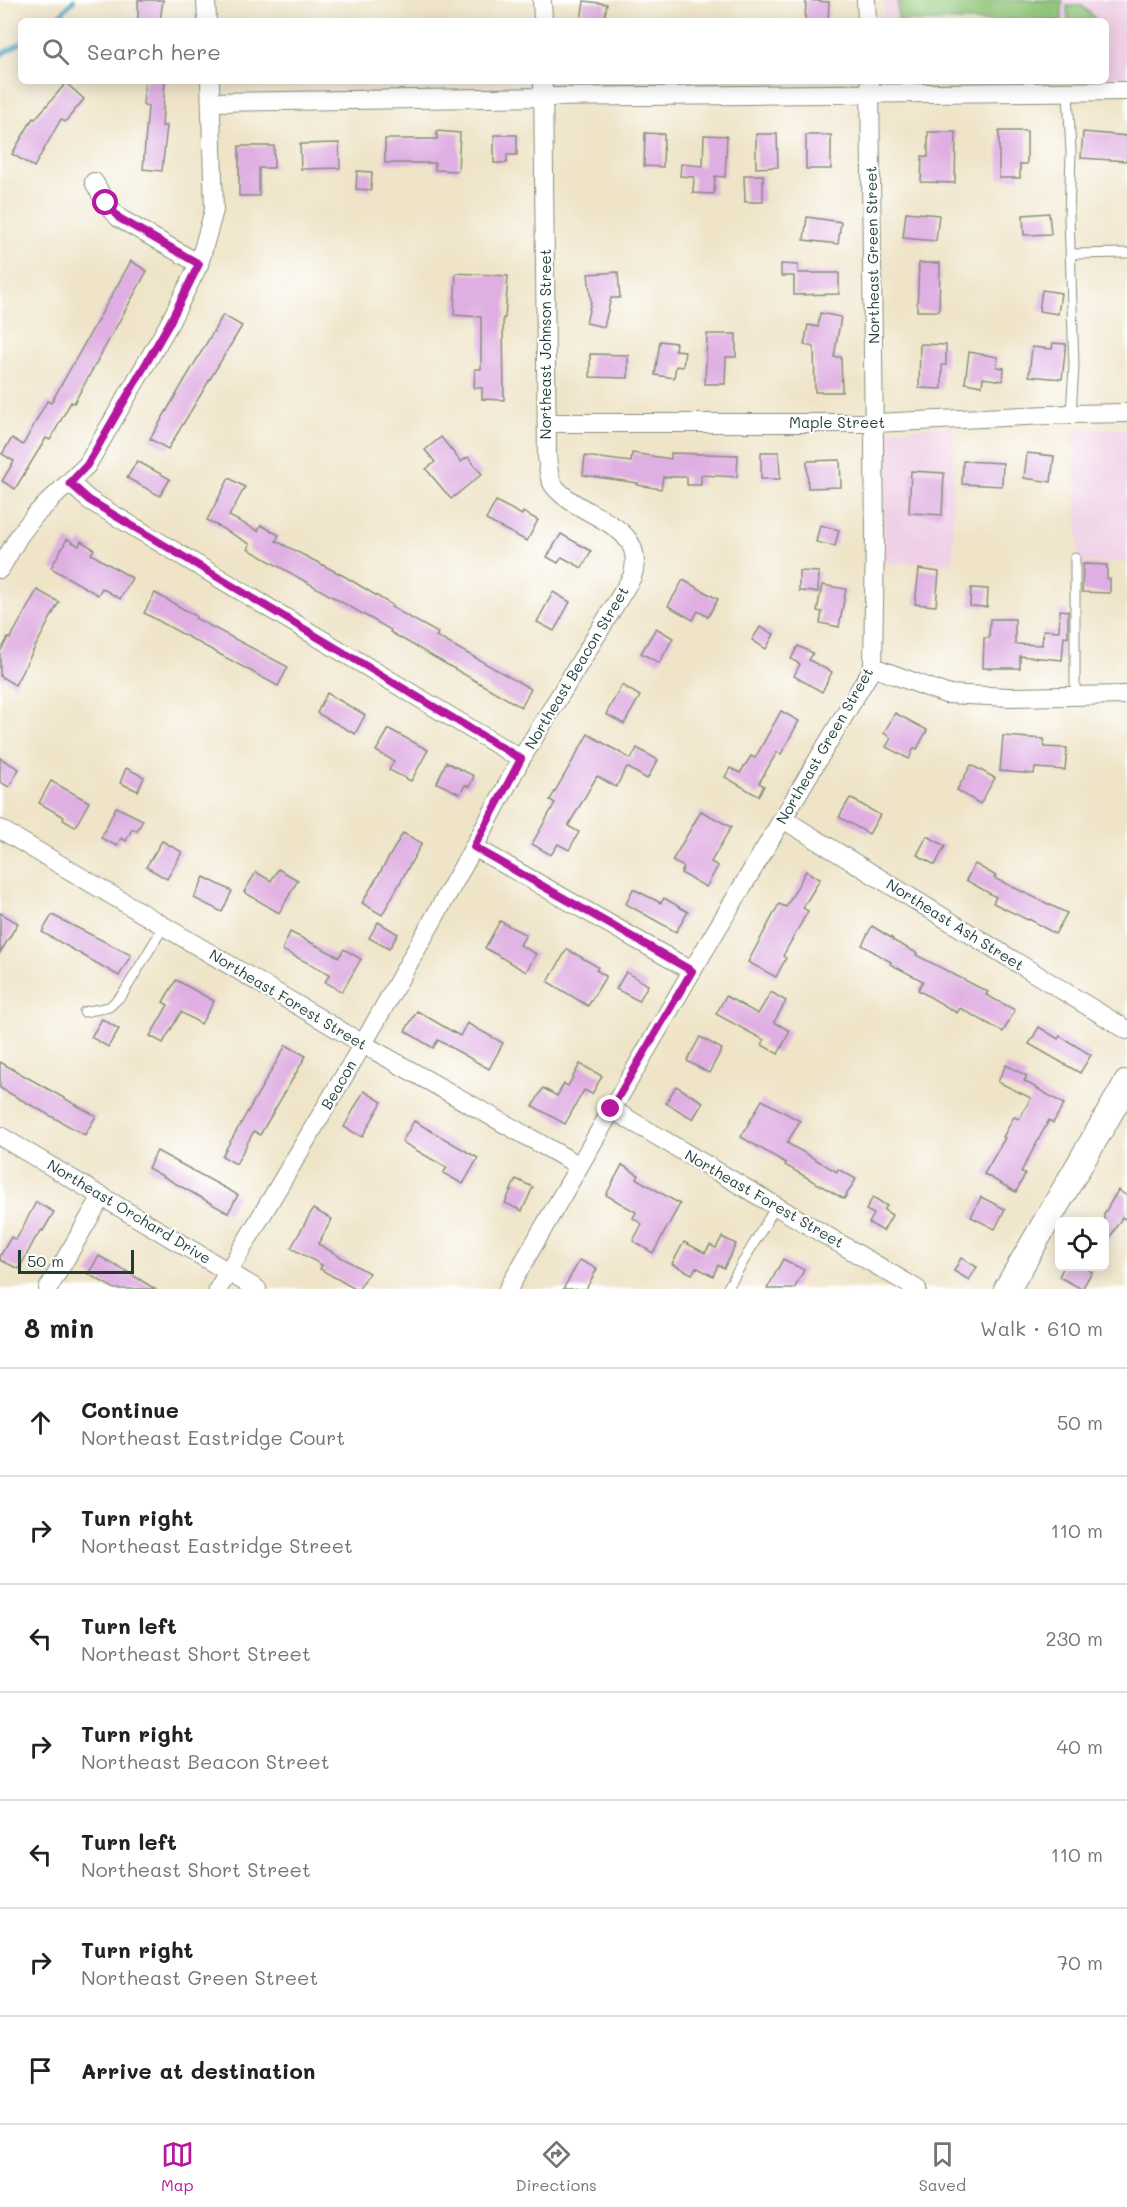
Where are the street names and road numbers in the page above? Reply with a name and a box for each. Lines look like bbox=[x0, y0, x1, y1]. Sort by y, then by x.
street label: Northeast Green Street bbox=[860, 166, 884, 344]
street label: Northeast Johnson Street bbox=[535, 249, 555, 439]
street label: Maple Street bbox=[789, 412, 885, 432]
street label: Northeast Beacon Street bbox=[520, 582, 633, 753]
street label: Northeast Green Street bbox=[771, 663, 877, 828]
street label: Northeast Ash Street bbox=[883, 874, 1028, 975]
street label: Northeast Forest Street bbox=[206, 944, 371, 1054]
street label: Beacon bbox=[316, 1056, 360, 1113]
street label: Northeast Forest Street bbox=[681, 1144, 848, 1252]
street label: Northeast Orchard Drive bbox=[44, 1154, 215, 1268]

